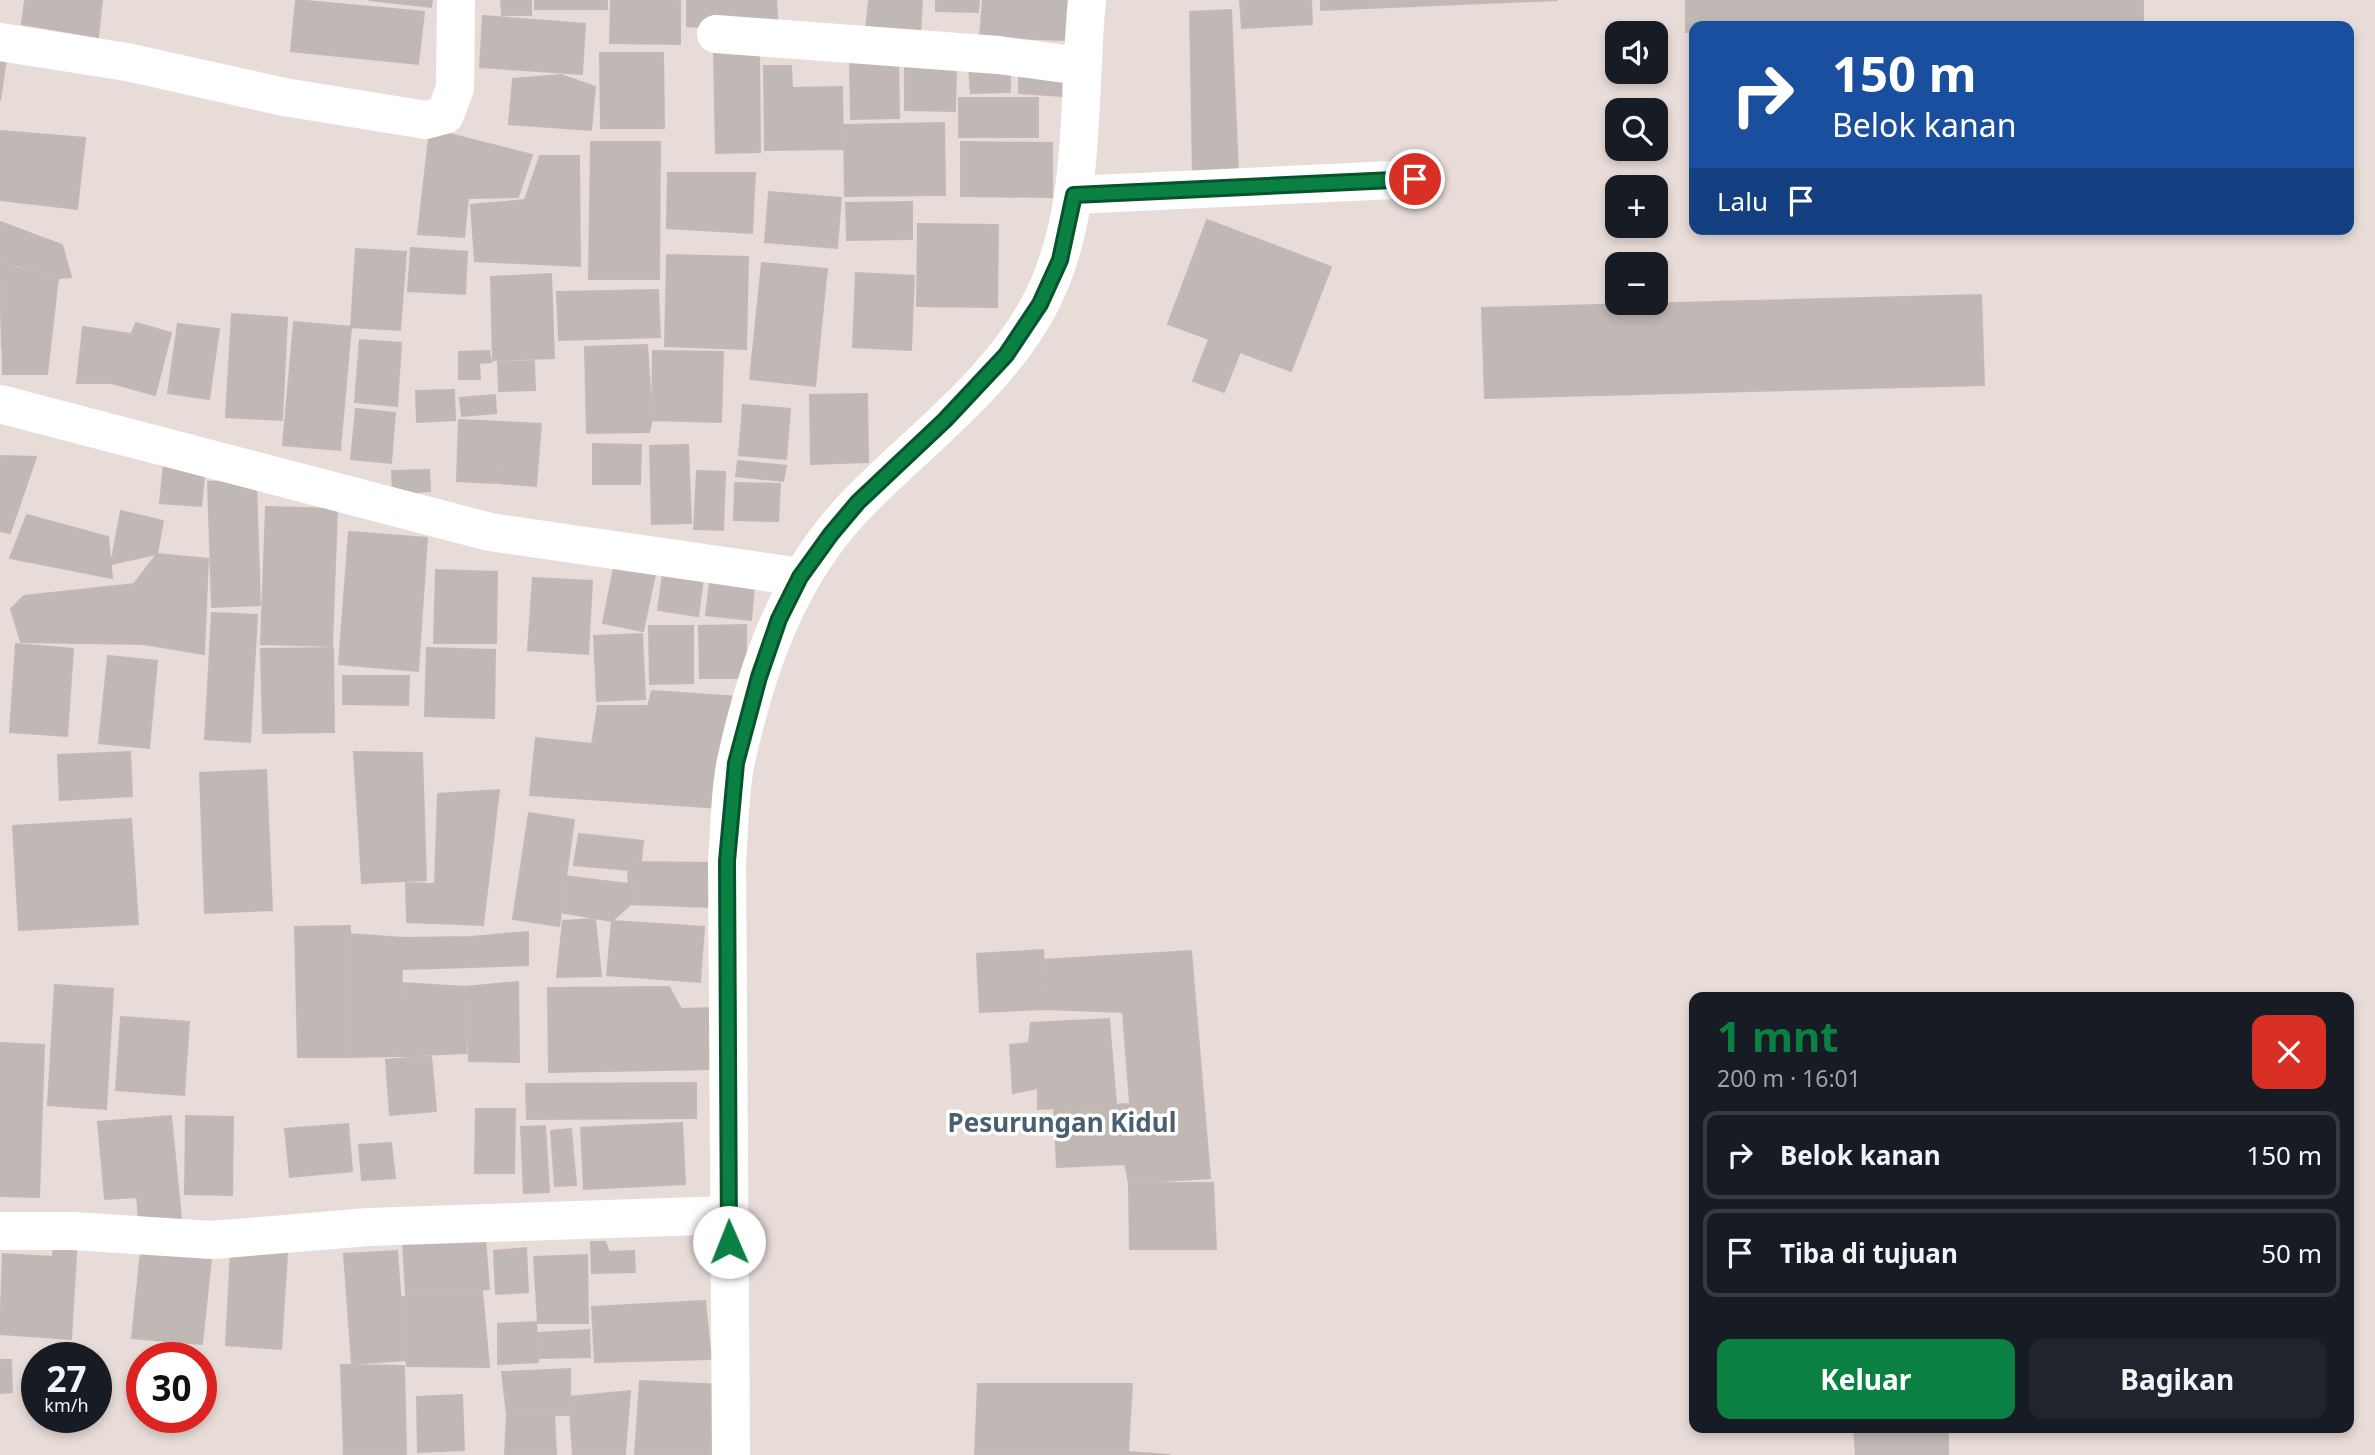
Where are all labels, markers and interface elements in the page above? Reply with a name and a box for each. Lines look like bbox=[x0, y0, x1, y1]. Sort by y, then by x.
map controls bbox=[1605, 21, 1668, 315]
button: sound bbox=[1605, 21, 1668, 84]
text: 150 m bbox=[1832, 40, 1977, 106]
icon: right bbox=[1717, 49, 1808, 140]
button: search bbox=[1605, 98, 1668, 161]
text: Belok kanan bbox=[1832, 103, 2016, 146]
pin bbox=[1385, 149, 1445, 209]
icon: arrive bbox=[1396, 160, 1434, 198]
button: + bbox=[1605, 175, 1668, 238]
icon: arrive bbox=[1782, 182, 1820, 220]
text: Lalu bbox=[1717, 183, 1768, 219]
button: − bbox=[1605, 252, 1668, 315]
text: 1 mnt bbox=[1717, 1007, 1838, 1064]
button: close bbox=[2252, 1015, 2326, 1089]
text: 200 m · 16:01 bbox=[1717, 1062, 1861, 1094]
district label: Pesurungan Kidul bbox=[948, 1104, 1176, 1140]
icon: right bbox=[1721, 1136, 1759, 1174]
text: Belok kanan bbox=[1780, 1137, 1941, 1173]
text: 150 m bbox=[2246, 1137, 2322, 1173]
position arrow bbox=[692, 1205, 766, 1279]
icon: arrive bbox=[1721, 1234, 1759, 1272]
text: Tiba di tujuan bbox=[1780, 1235, 1958, 1271]
text: 50 m bbox=[2261, 1235, 2322, 1271]
button: Keluar bbox=[1717, 1339, 2015, 1419]
button: Bagikan bbox=[2029, 1339, 2326, 1419]
speed limit sign: 30 bbox=[126, 1342, 217, 1433]
text: 27 bbox=[46, 1355, 87, 1402]
text: km/h bbox=[44, 1393, 89, 1417]

